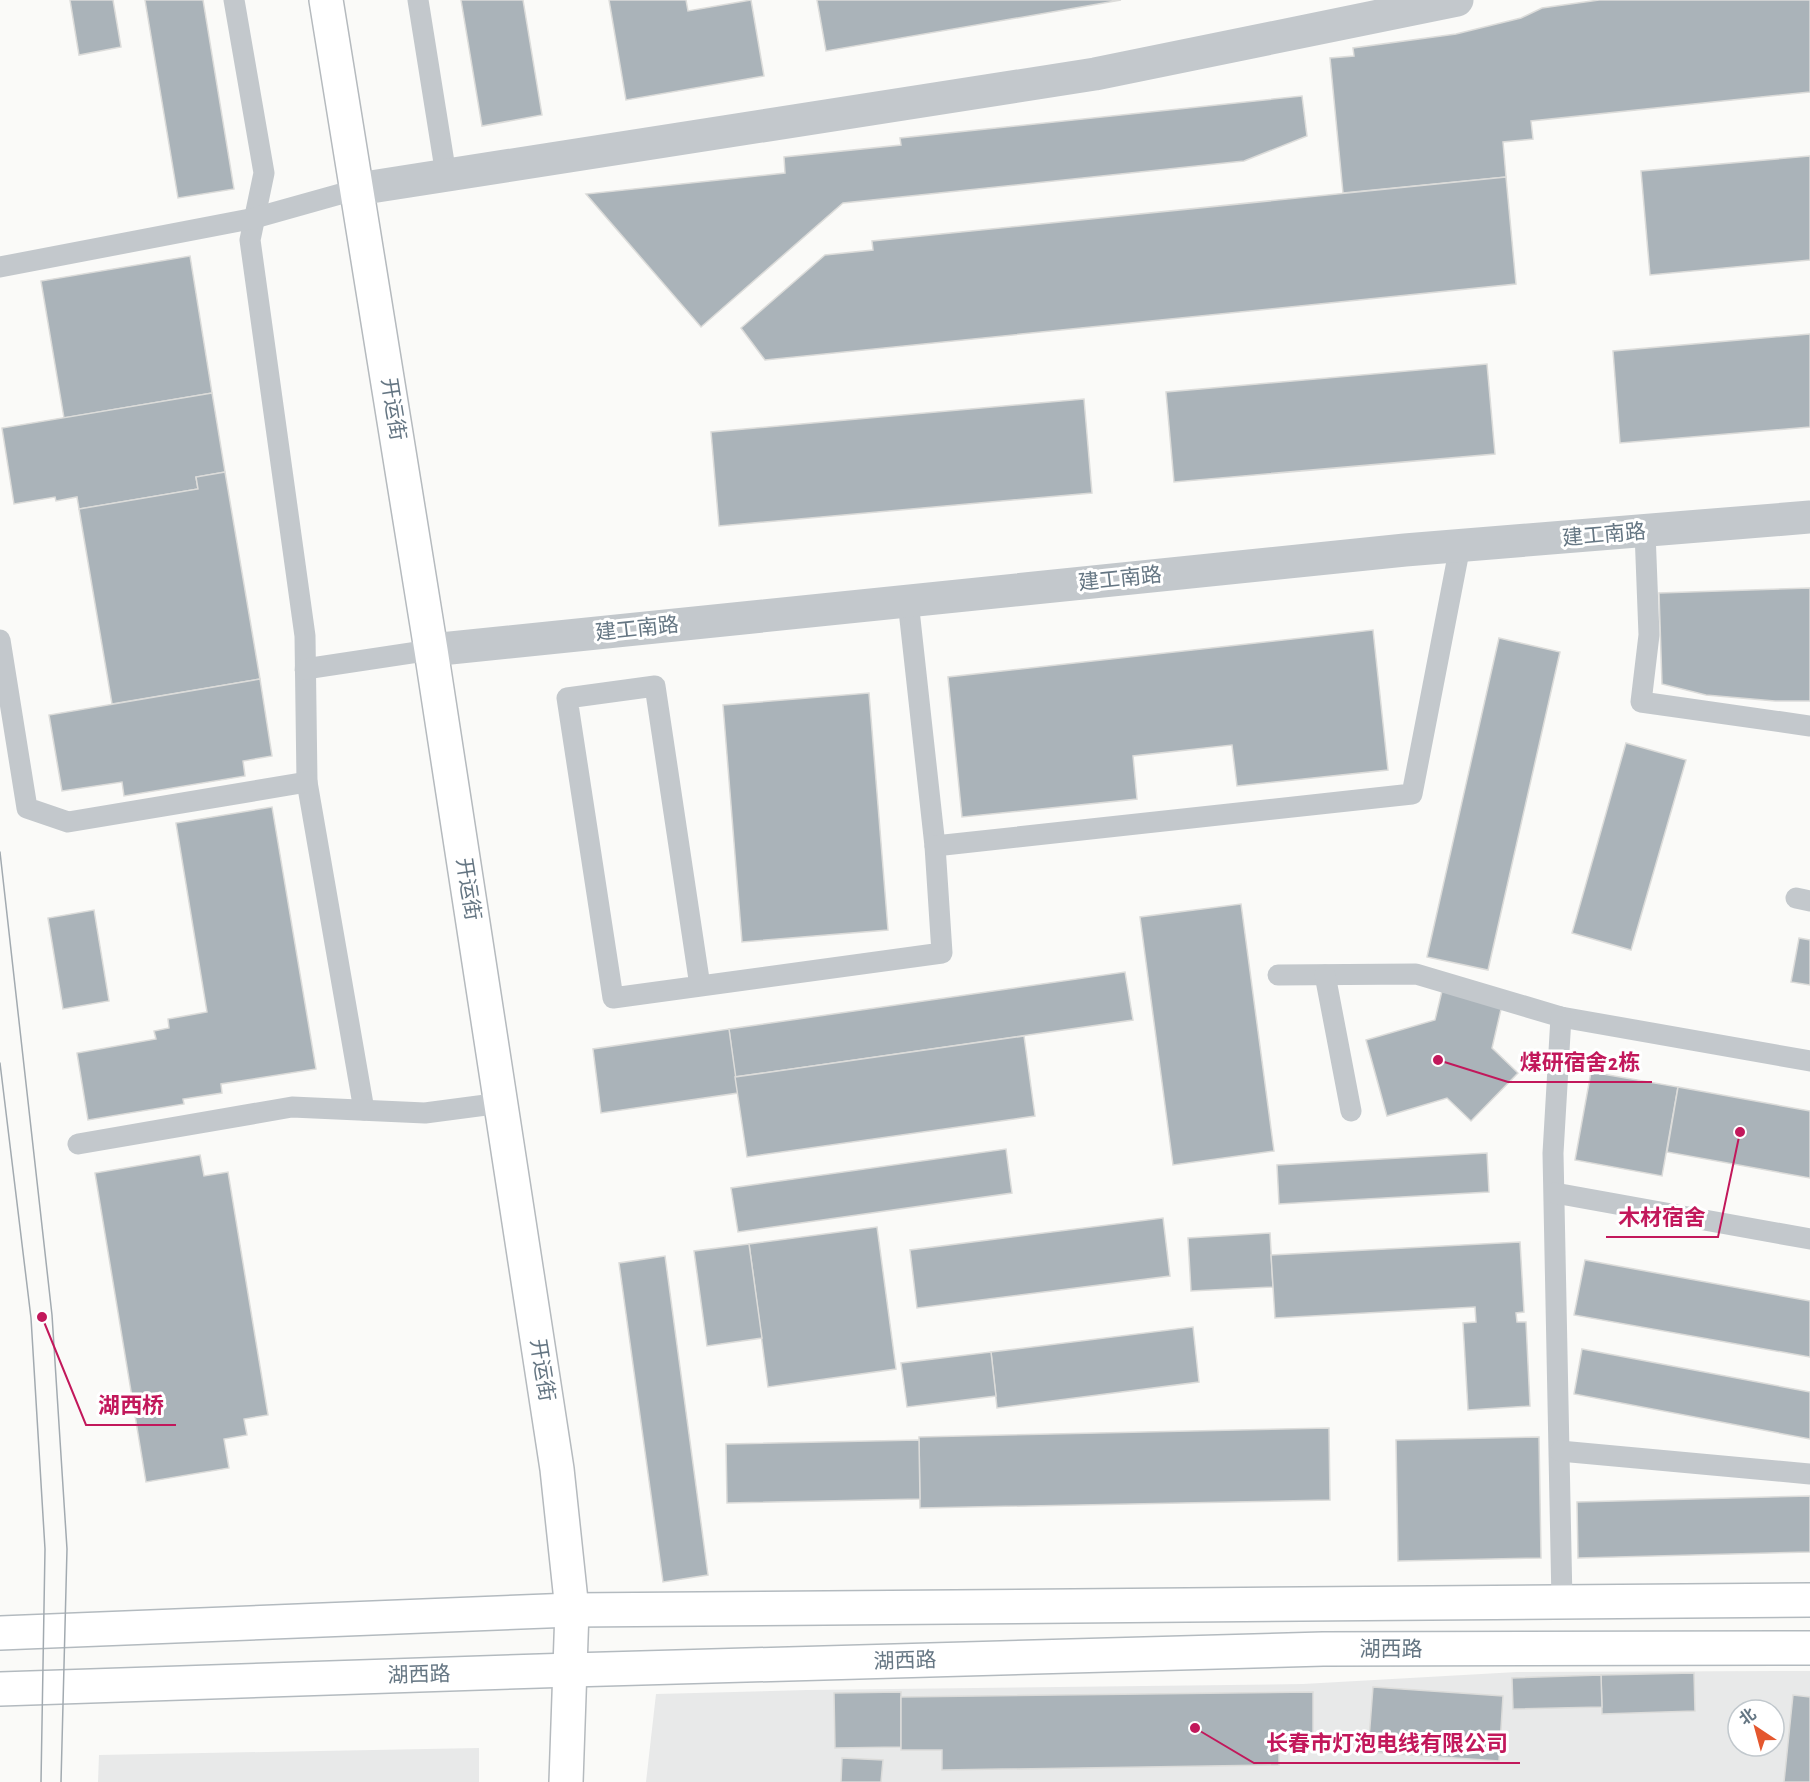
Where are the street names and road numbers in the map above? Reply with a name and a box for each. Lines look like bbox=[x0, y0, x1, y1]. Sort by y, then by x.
street label: 开运街 bbox=[378, 376, 409, 442]
street label: 建工南路 bbox=[1561, 520, 1647, 549]
street label: 建工南路 bbox=[1077, 563, 1163, 594]
street label: 建工南路 bbox=[594, 613, 680, 644]
street label: 开运街 bbox=[453, 856, 484, 922]
street label: 开运街 bbox=[527, 1337, 558, 1403]
street label: 湖西路 bbox=[1360, 1638, 1423, 1660]
street label: 湖西路 bbox=[873, 1648, 937, 1673]
street label: 湖西路 bbox=[387, 1662, 451, 1687]

